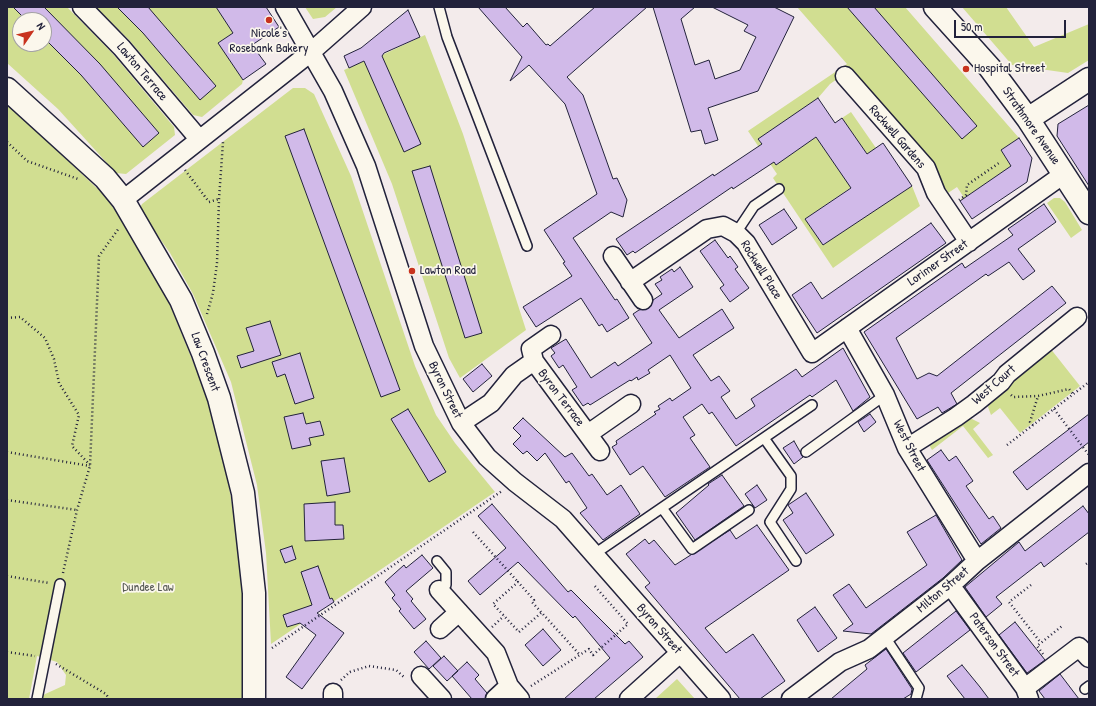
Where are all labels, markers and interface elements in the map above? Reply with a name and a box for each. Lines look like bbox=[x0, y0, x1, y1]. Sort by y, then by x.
north arrow bbox=[12, 12, 52, 52]
scale bar bbox=[956, 12, 1068, 38]
marker: Nicole's Rosebank Bakery bbox=[264, 15, 274, 25]
text: 50 m bbox=[961, 18, 982, 35]
text: N bbox=[34, 19, 49, 32]
place label: Nicole's Rosebank Bakery bbox=[230, 26, 308, 57]
street label: Lawton Terrace bbox=[113, 40, 171, 104]
place label: Hospital Street bbox=[974, 61, 1045, 77]
marker: Hospital Street bbox=[961, 64, 971, 74]
street label: Strathmore Avenue bbox=[999, 84, 1063, 168]
street label: Rockwell Gardens bbox=[865, 102, 929, 172]
street label: Lorimer Street bbox=[905, 236, 971, 290]
street label: Rockwell Place bbox=[737, 238, 785, 302]
place label: Lawton Road bbox=[420, 263, 476, 279]
marker: Lawton Road bbox=[407, 266, 417, 276]
street label: Law Crescent bbox=[187, 330, 223, 394]
street label: Byron Street bbox=[425, 359, 465, 421]
street label: West Court bbox=[969, 362, 1019, 408]
street label: Byron Terrace bbox=[534, 366, 588, 430]
street label: West Street bbox=[889, 418, 929, 474]
street label: Milton Street bbox=[914, 564, 972, 616]
park label: Dundee Law bbox=[122, 580, 174, 596]
street label: Byron Street bbox=[633, 601, 685, 657]
street label: Paterson Street bbox=[966, 610, 1022, 680]

